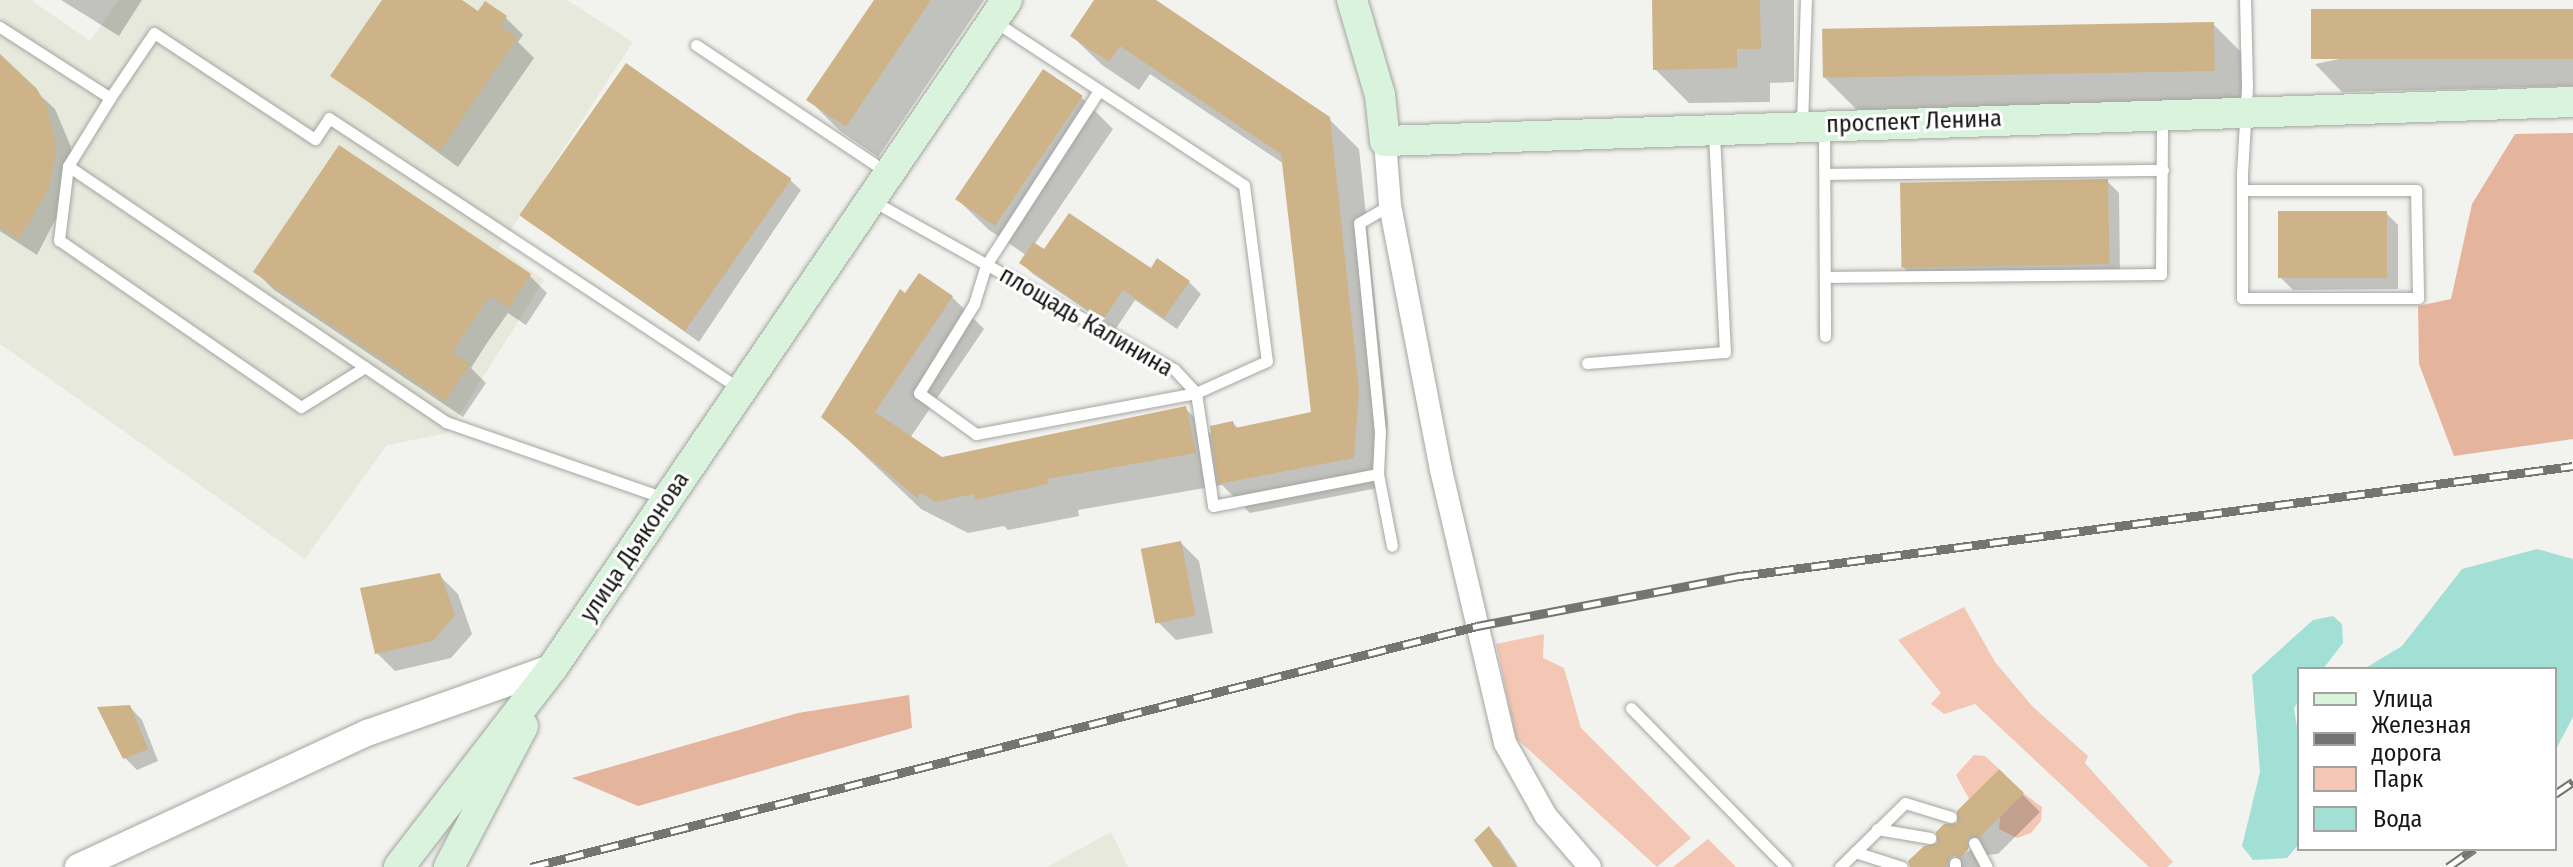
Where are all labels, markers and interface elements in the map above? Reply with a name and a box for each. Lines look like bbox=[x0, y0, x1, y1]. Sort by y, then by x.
street label: проспект Ленина bbox=[1826, 105, 2002, 139]
street label: площадь Калинина bbox=[994, 261, 1178, 383]
street label: улица Дьяконова bbox=[574, 467, 696, 627]
legend bbox=[2297, 667, 2557, 851]
text: Улица bbox=[2373, 685, 2433, 713]
text: Железная дорога bbox=[2372, 711, 2471, 767]
text: Парк bbox=[2373, 765, 2423, 793]
text: Вода bbox=[2373, 805, 2422, 833]

